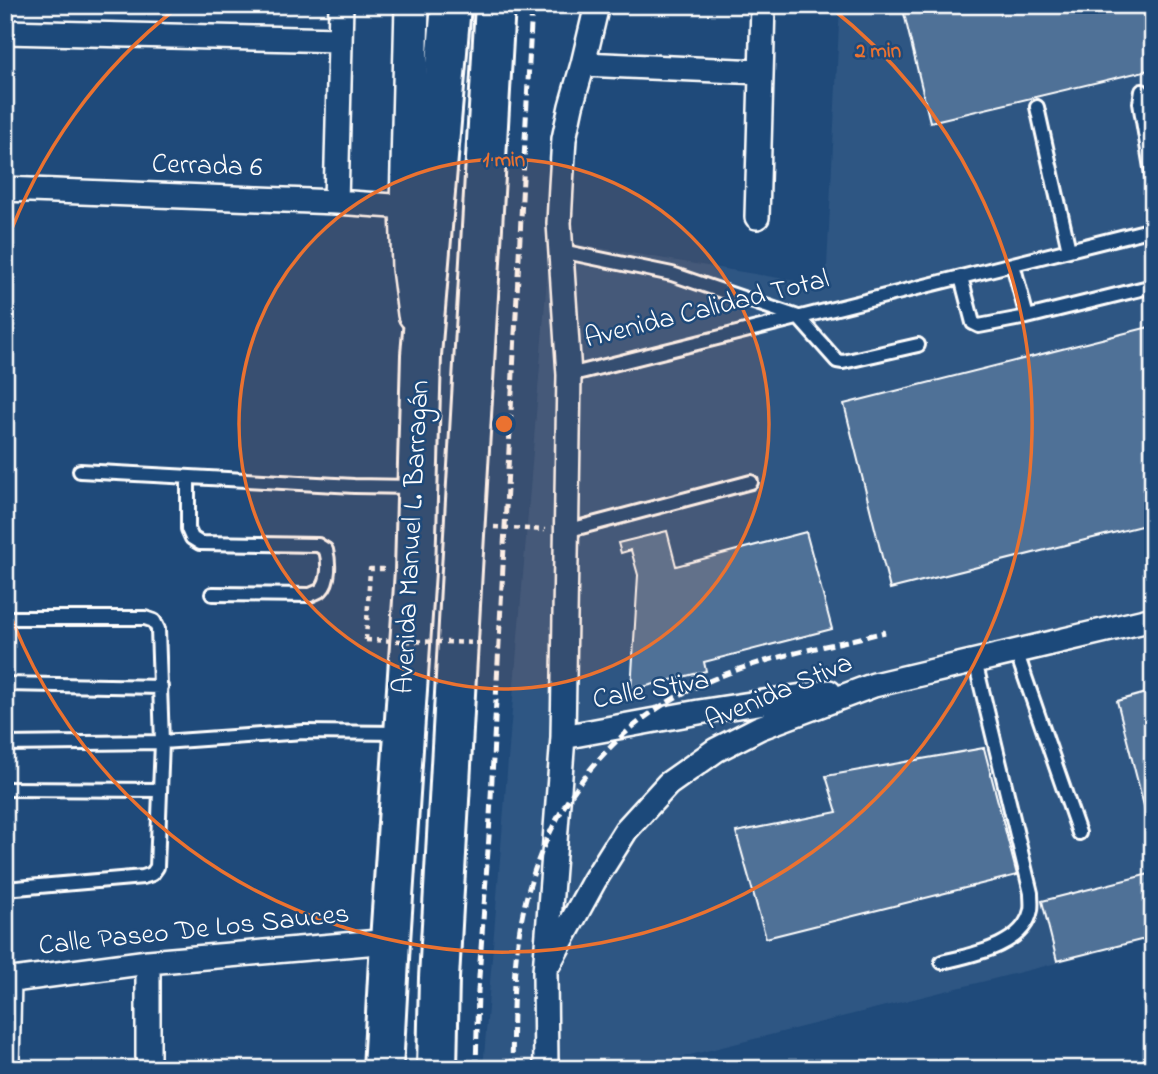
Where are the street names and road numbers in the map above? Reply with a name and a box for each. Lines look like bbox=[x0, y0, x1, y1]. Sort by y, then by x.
street label: Cerrada 6 bbox=[151, 145, 263, 189]
street label: Avenida Calidad Total bbox=[580, 260, 834, 360]
street label: Avenida Manuel L. Barragán bbox=[384, 379, 442, 695]
street label: Avenida Stiva bbox=[699, 644, 859, 742]
street label: Calle Stiva bbox=[589, 661, 713, 721]
street label: Calle Paseo De Los Sauces bbox=[37, 894, 351, 968]

